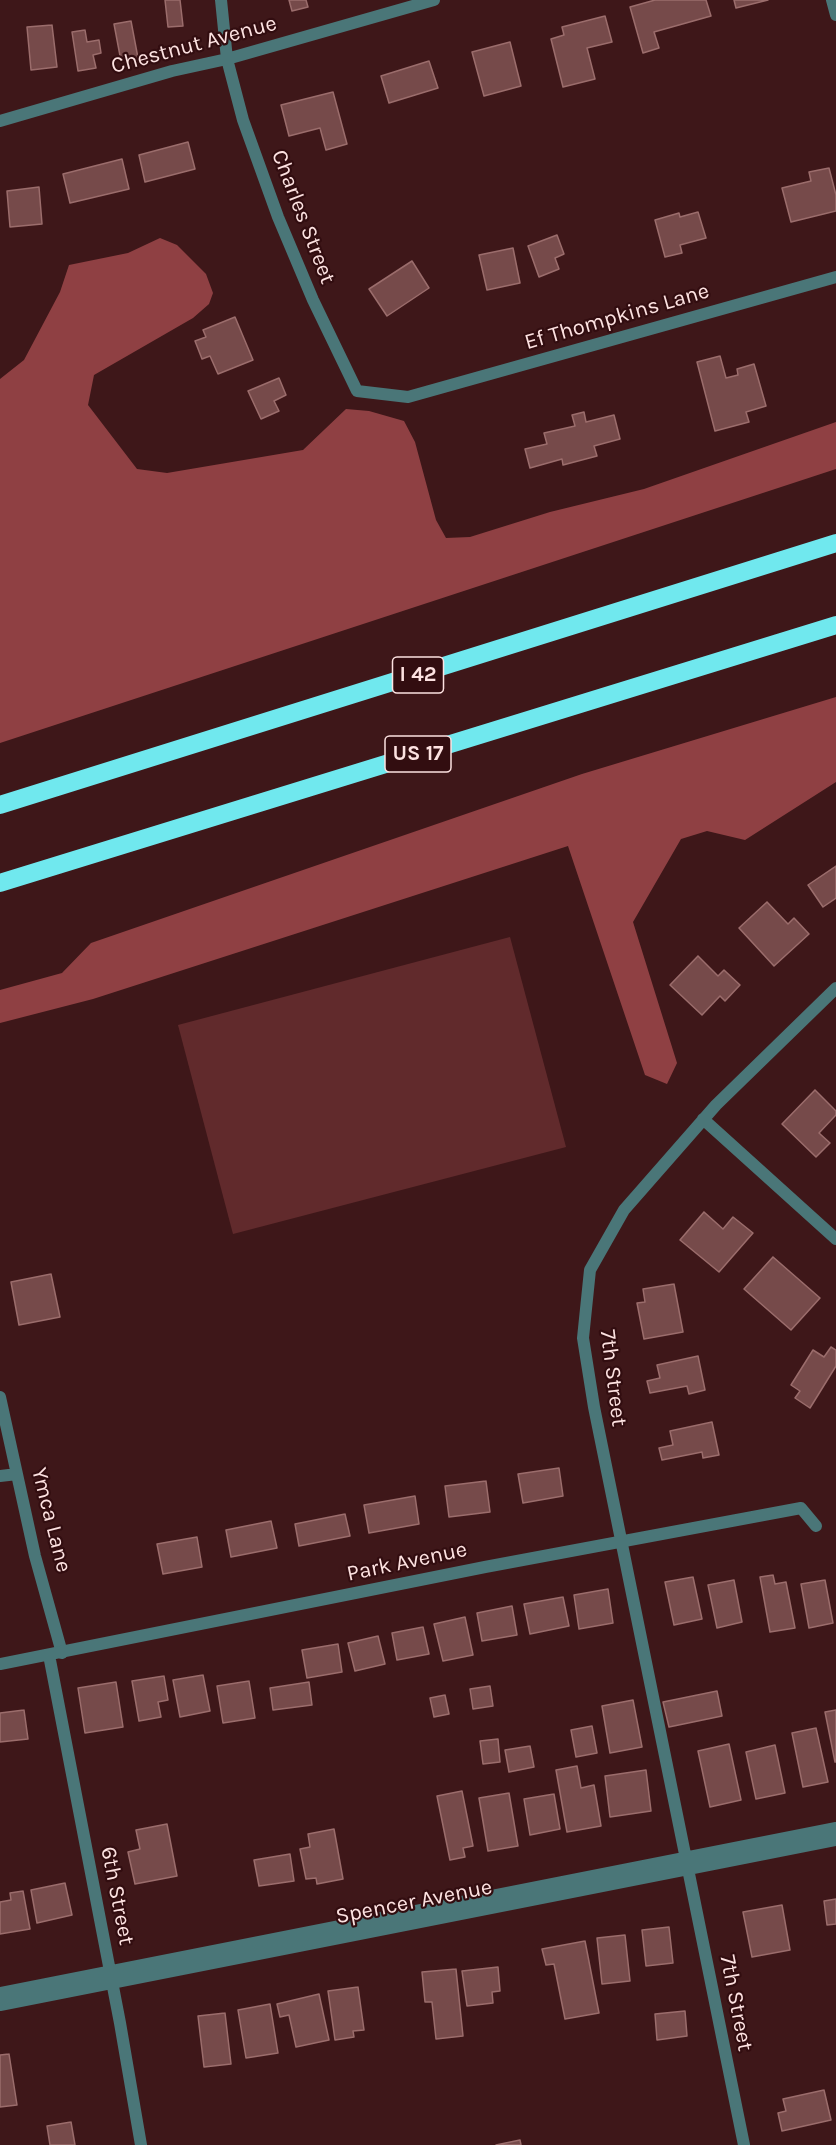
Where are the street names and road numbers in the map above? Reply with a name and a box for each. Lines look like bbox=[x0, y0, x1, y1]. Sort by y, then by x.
street label: Chestnut Avenue bbox=[108, 10, 280, 80]
street label: Charles Street bbox=[265, 146, 341, 288]
street label: Ef Thompkins Lane bbox=[522, 278, 712, 356]
road number: I 42 bbox=[392, 657, 444, 693]
road number: US 17 bbox=[385, 736, 451, 772]
street label: 7th Street bbox=[594, 1328, 632, 1428]
street label: Ymca Lane bbox=[25, 1465, 77, 1575]
street label: Park Avenue bbox=[344, 1536, 470, 1588]
street label: 6th Street bbox=[95, 1845, 139, 1947]
street label: Spencer Avenue bbox=[333, 1874, 495, 1930]
street label: 7th Street bbox=[714, 1953, 758, 2053]

